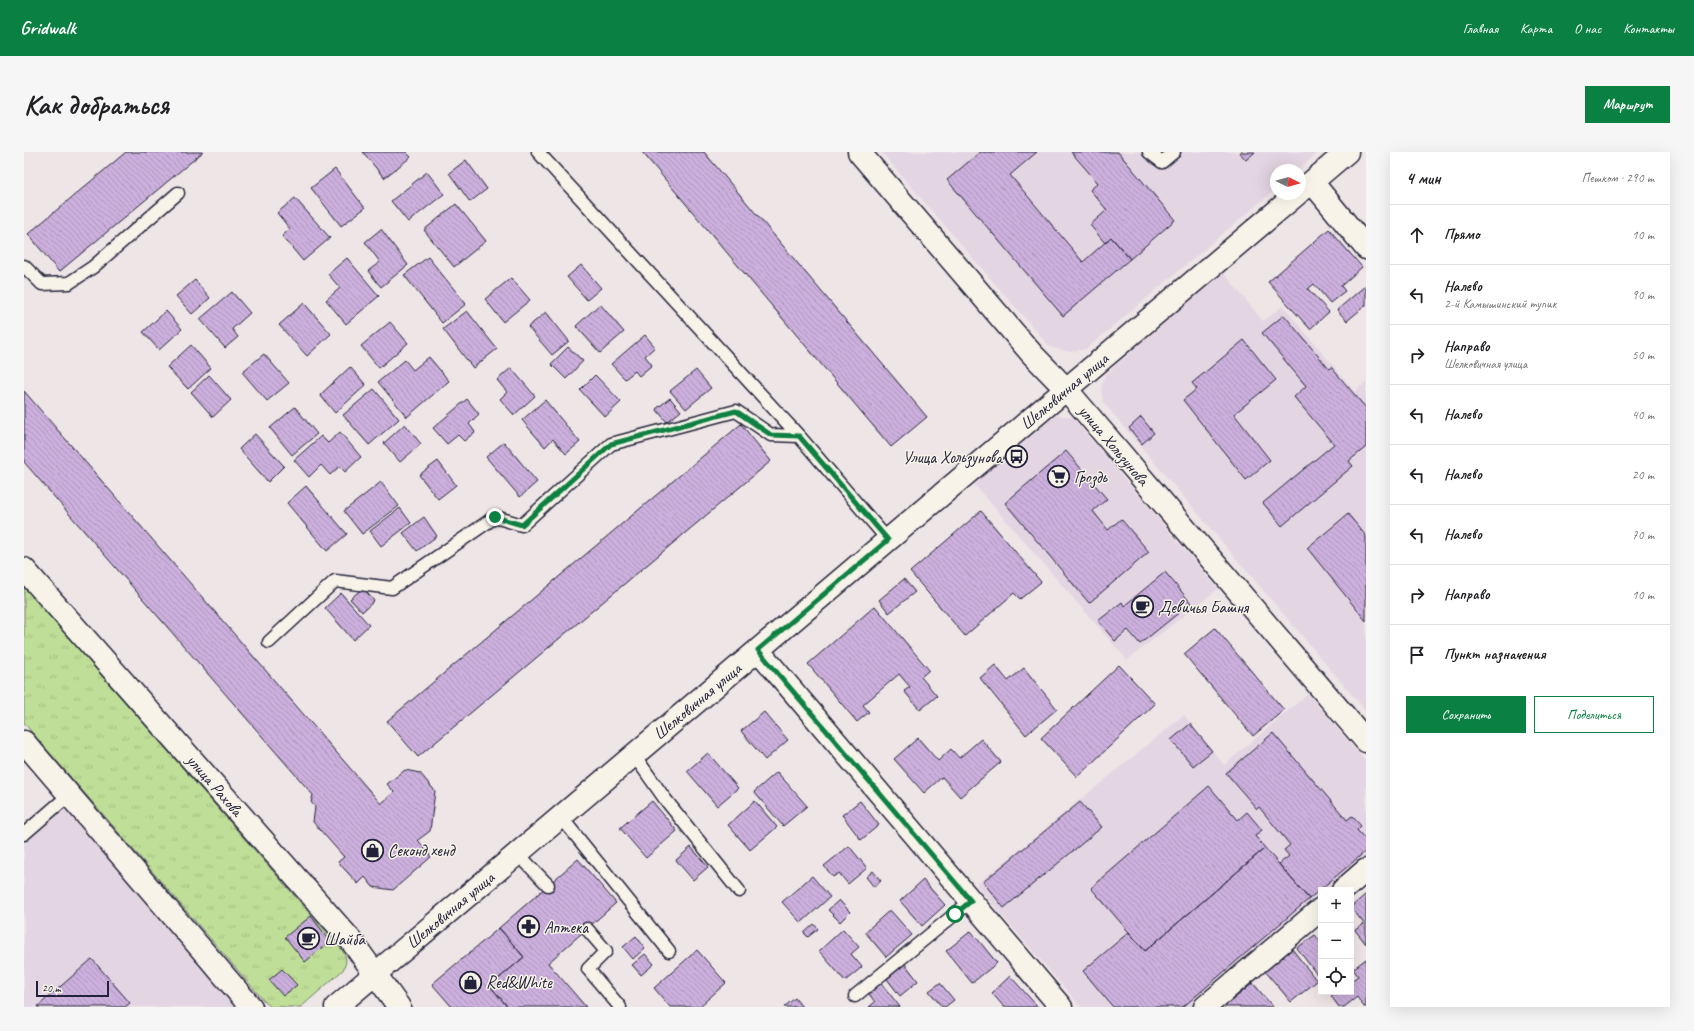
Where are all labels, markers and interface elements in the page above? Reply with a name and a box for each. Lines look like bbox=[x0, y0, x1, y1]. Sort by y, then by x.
text: Gridwalk bbox=[20, 16, 76, 40]
text: Главная bbox=[1463, 20, 1498, 37]
text: Карта bbox=[1520, 20, 1552, 37]
text: О нас bbox=[1574, 20, 1601, 37]
text: Контакты bbox=[1623, 20, 1674, 37]
button: Маршрут bbox=[1585, 86, 1670, 123]
text: Как добраться bbox=[24, 87, 169, 122]
north arrow bbox=[1270, 164, 1306, 200]
text: 4 мин bbox=[1406, 168, 1441, 189]
text: Пешком · 290 m bbox=[1581, 170, 1654, 186]
icon: ahead bbox=[1406, 224, 1428, 246]
text: Прямо bbox=[1444, 225, 1480, 244]
text: 10 m bbox=[1632, 227, 1654, 243]
text: Налево bbox=[1444, 277, 1482, 296]
icon: left bbox=[1406, 284, 1428, 306]
text: 90 m bbox=[1632, 287, 1654, 303]
text: 2-й Камышинский тупик bbox=[1444, 296, 1557, 312]
text: Направо bbox=[1444, 337, 1490, 356]
icon: right bbox=[1406, 344, 1428, 366]
text: 50 m bbox=[1632, 347, 1654, 363]
street label: Шелковичная улица bbox=[1016, 348, 1114, 434]
text: Шелковичная улица bbox=[1444, 356, 1527, 372]
street label: улица Хользунова bbox=[1072, 400, 1154, 492]
icon: left bbox=[1406, 404, 1428, 426]
text: Налево bbox=[1444, 405, 1482, 424]
text: 40 m bbox=[1632, 407, 1654, 423]
bus stop icon: Улица Хользунова bbox=[1004, 444, 1030, 470]
place label: Улица Хользунова bbox=[902, 447, 1004, 469]
supermarket icon: Гроздь bbox=[1045, 464, 1071, 490]
icon: left bbox=[1406, 464, 1428, 486]
text: Налево bbox=[1444, 465, 1482, 484]
place label: Гроздь bbox=[1074, 467, 1108, 489]
text: 20 m bbox=[1632, 467, 1654, 483]
route end bbox=[486, 508, 504, 526]
icon: left bbox=[1406, 524, 1428, 546]
text: Налево bbox=[1444, 525, 1482, 544]
text: 70 m bbox=[1632, 527, 1654, 543]
icon: right bbox=[1406, 584, 1428, 606]
text: Направо bbox=[1444, 585, 1490, 604]
text: 10 m bbox=[1632, 587, 1654, 603]
cafe icon: Девичья Башня bbox=[1129, 594, 1155, 620]
place label: Девичья Башня bbox=[1158, 597, 1250, 618]
icon: arrive bbox=[1406, 644, 1428, 666]
text: Пункт назначения bbox=[1444, 645, 1546, 664]
street label: Шелковичная улица bbox=[649, 658, 747, 744]
button: Сохранить bbox=[1406, 696, 1526, 733]
button: Поделиться bbox=[1534, 696, 1654, 733]
street label: улица Рахова bbox=[181, 749, 249, 822]
shop icon: Секонд хенд bbox=[359, 837, 385, 863]
place label: Секонд хенд bbox=[388, 840, 457, 861]
street label: Шелковичная улица bbox=[402, 867, 500, 953]
map controls bbox=[1318, 887, 1354, 995]
button: + bbox=[1318, 887, 1354, 923]
route start bbox=[946, 905, 964, 923]
pharmacy icon: Аптека bbox=[516, 914, 542, 940]
place label: Аптека bbox=[544, 917, 589, 938]
button: − bbox=[1318, 923, 1354, 959]
cafe icon: Шайба bbox=[295, 926, 321, 952]
place label: Шайба bbox=[324, 929, 366, 950]
button: locate bbox=[1318, 959, 1354, 995]
shop icon: Red&White bbox=[457, 969, 483, 995]
place label: Red&White bbox=[486, 972, 553, 993]
scale bar bbox=[36, 979, 109, 998]
text: 20 m bbox=[42, 981, 61, 995]

